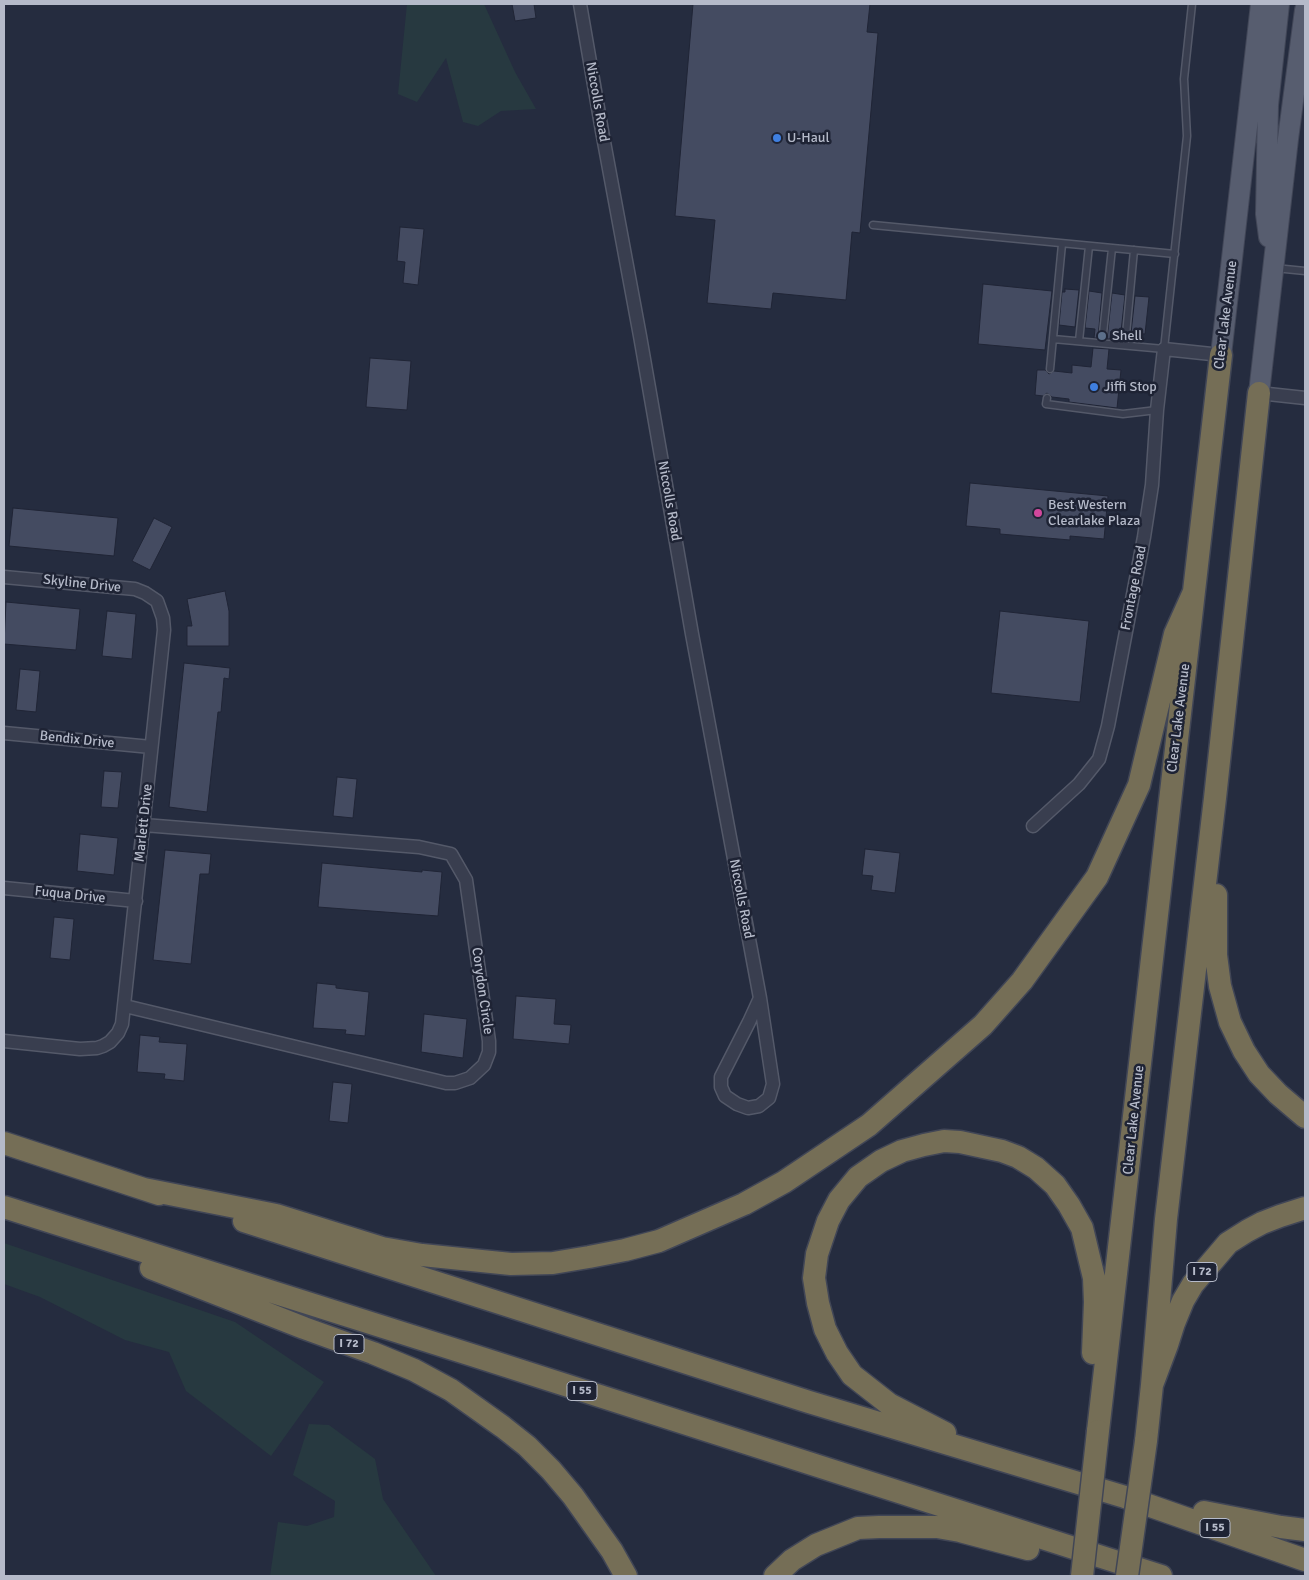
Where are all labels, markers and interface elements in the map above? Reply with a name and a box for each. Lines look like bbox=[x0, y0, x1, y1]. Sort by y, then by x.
street label: Niccolls Road bbox=[582, 61, 612, 143]
place label: U-Haul bbox=[787, 130, 830, 146]
marker: U-Haul bbox=[771, 132, 783, 144]
street label: Clear Lake Avenue bbox=[1211, 260, 1241, 370]
place label: Shell bbox=[1112, 328, 1142, 344]
marker: Shell bbox=[1096, 330, 1108, 342]
place label: Jiffi Stop bbox=[1104, 379, 1157, 395]
marker: Jiffi Stop bbox=[1088, 381, 1100, 393]
street label: Niccolls Road bbox=[654, 460, 684, 542]
place label: Best Western Clearlake Plaza bbox=[1048, 497, 1140, 530]
marker: Best Western Clearlake Plaza bbox=[1032, 507, 1044, 519]
street label: Frontage Road bbox=[1118, 544, 1150, 632]
street label: Skyline Drive bbox=[42, 572, 122, 596]
street label: Clear Lake Avenue bbox=[1164, 663, 1194, 773]
street label: Bendix Drive bbox=[39, 728, 115, 752]
street label: Marlett Drive bbox=[132, 783, 156, 863]
street label: Niccolls Road bbox=[725, 858, 757, 940]
street label: Fuqua Drive bbox=[34, 883, 106, 907]
street label: Corydon Circle bbox=[468, 946, 496, 1036]
street label: Clear Lake Avenue bbox=[1120, 1065, 1148, 1175]
road number: I 72 bbox=[1187, 1262, 1217, 1282]
road number: I 72 bbox=[334, 1335, 364, 1354]
road number: I 55 bbox=[567, 1382, 597, 1400]
road number: I 55 bbox=[1200, 1519, 1230, 1538]

